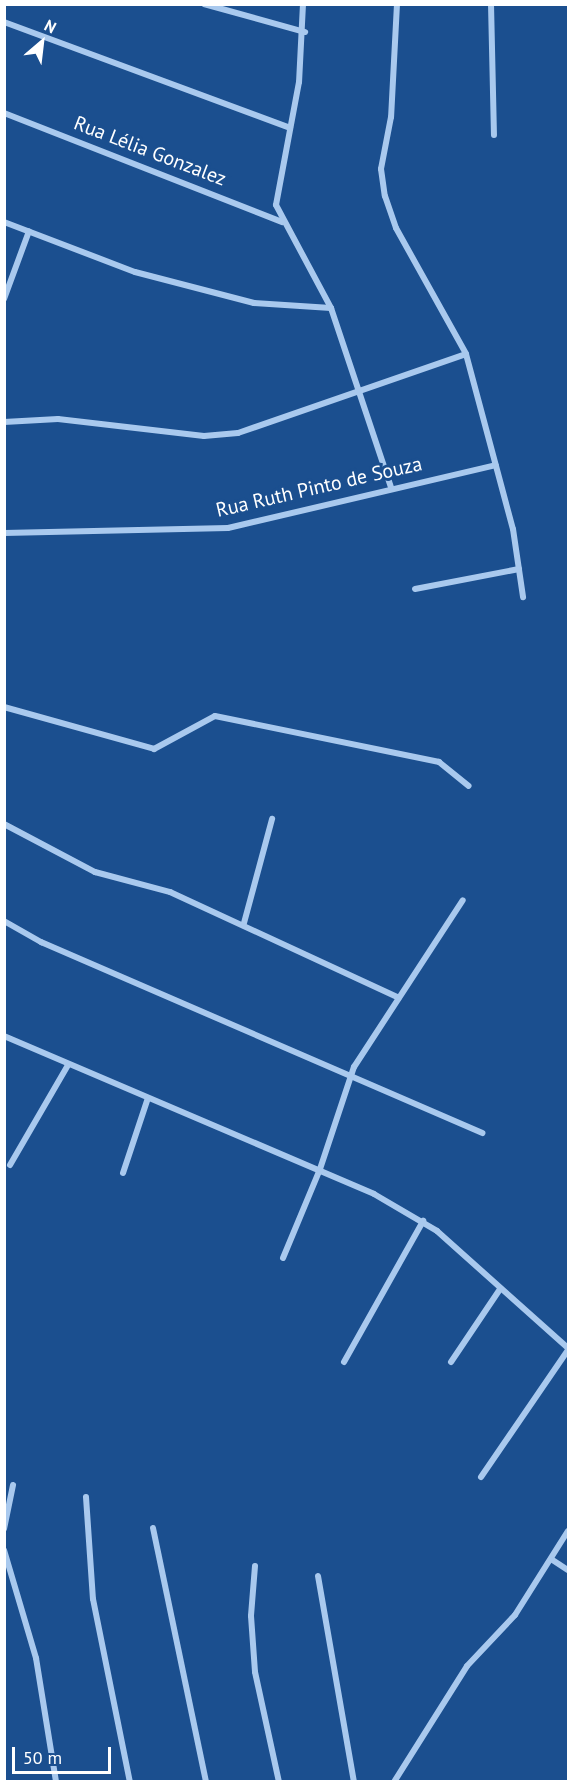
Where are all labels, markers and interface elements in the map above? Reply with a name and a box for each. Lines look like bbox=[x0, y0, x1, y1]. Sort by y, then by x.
north arrow bbox=[12, 12, 72, 72]
text: N bbox=[41, 15, 60, 37]
street label: Rua Lélia Gonzalez bbox=[71, 111, 229, 191]
street label: Rua Ruth Pinto de Souza bbox=[214, 452, 424, 522]
scale bar bbox=[15, 1735, 114, 1773]
text: 50 m bbox=[23, 1746, 62, 1769]

